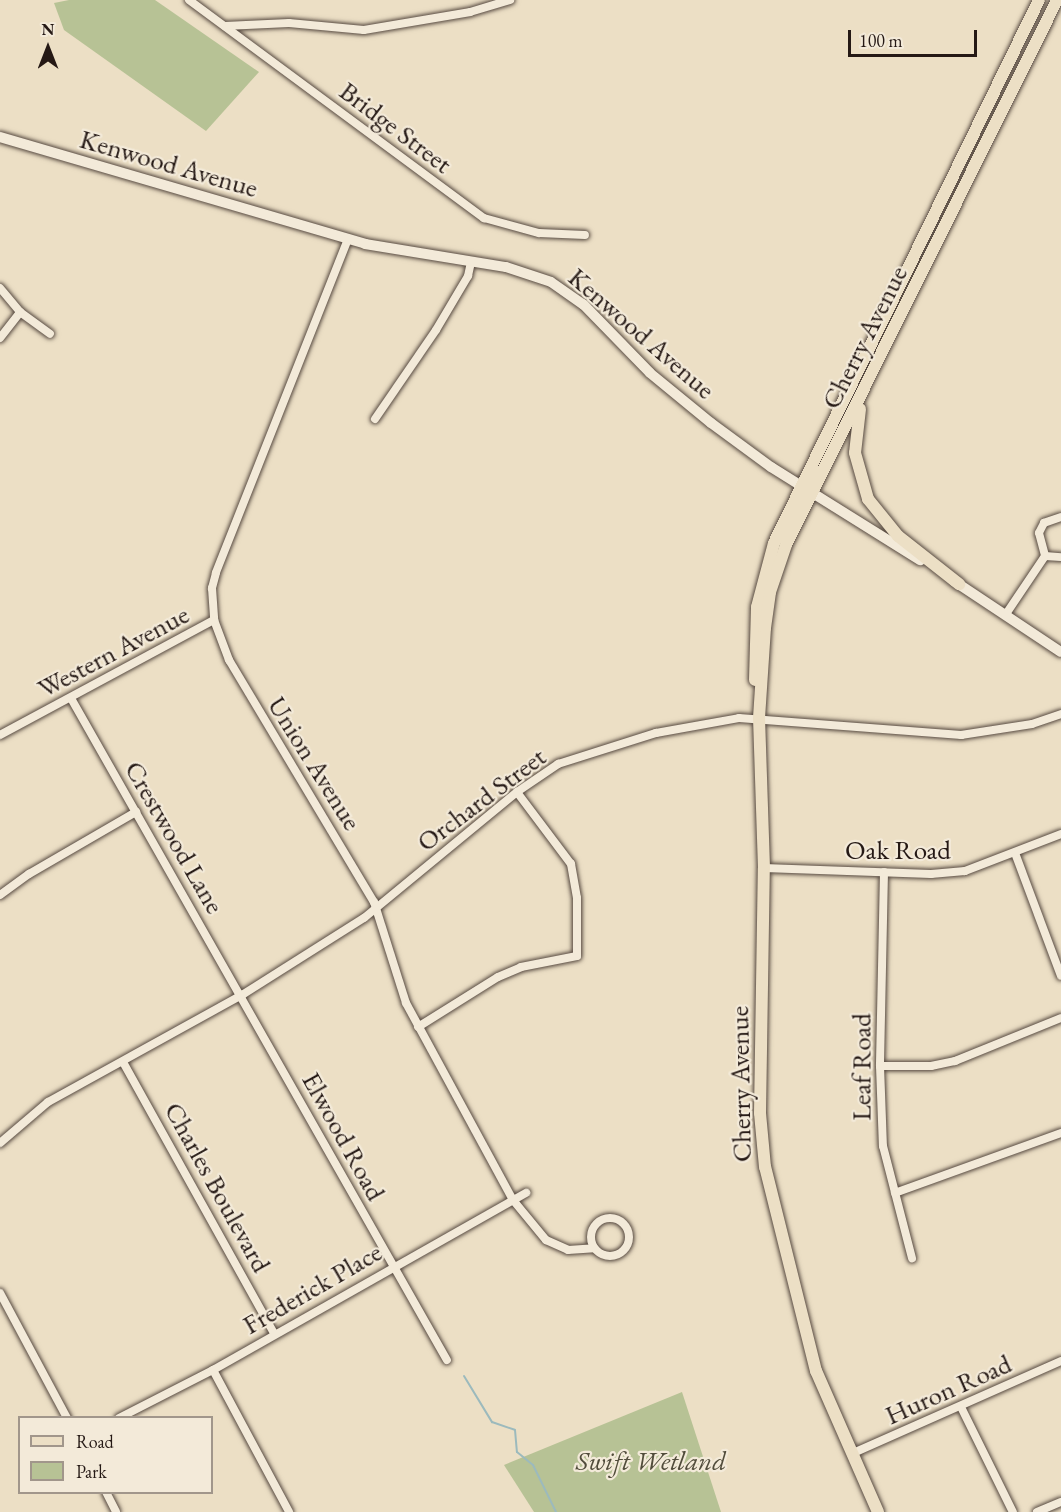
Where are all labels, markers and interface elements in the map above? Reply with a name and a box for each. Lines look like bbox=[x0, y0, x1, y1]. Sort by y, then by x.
north arrow bbox=[18, 18, 78, 78]
scale bar bbox=[851, 18, 980, 56]
text: N bbox=[42, 19, 54, 40]
text: 100 m bbox=[859, 29, 903, 52]
street label: Bridge Street bbox=[333, 74, 459, 180]
street label: Kenwood Avenue bbox=[76, 122, 262, 204]
street label: Cherry Avenue bbox=[814, 260, 914, 414]
street label: Kenwood Avenue bbox=[562, 261, 722, 405]
street label: Western Avenue bbox=[32, 598, 194, 704]
street label: Union Avenue bbox=[261, 690, 369, 836]
street label: Orchard Street bbox=[410, 740, 552, 858]
street label: Crestwood Lane bbox=[118, 755, 232, 919]
street label: Oak Road bbox=[845, 834, 951, 866]
street label: Cherry Avenue bbox=[722, 1006, 758, 1162]
street label: Leaf Road bbox=[845, 1013, 877, 1121]
street label: Elwood Road bbox=[295, 1066, 393, 1206]
street label: Charles Boulevard bbox=[158, 1096, 278, 1278]
street label: Frederick Place bbox=[237, 1235, 387, 1341]
street label: Huron Road bbox=[880, 1347, 1016, 1431]
legend bbox=[18, 1416, 213, 1494]
text: Road bbox=[76, 1430, 114, 1453]
park label: Swift Wetland bbox=[576, 1445, 726, 1477]
text: Park bbox=[76, 1460, 107, 1483]

